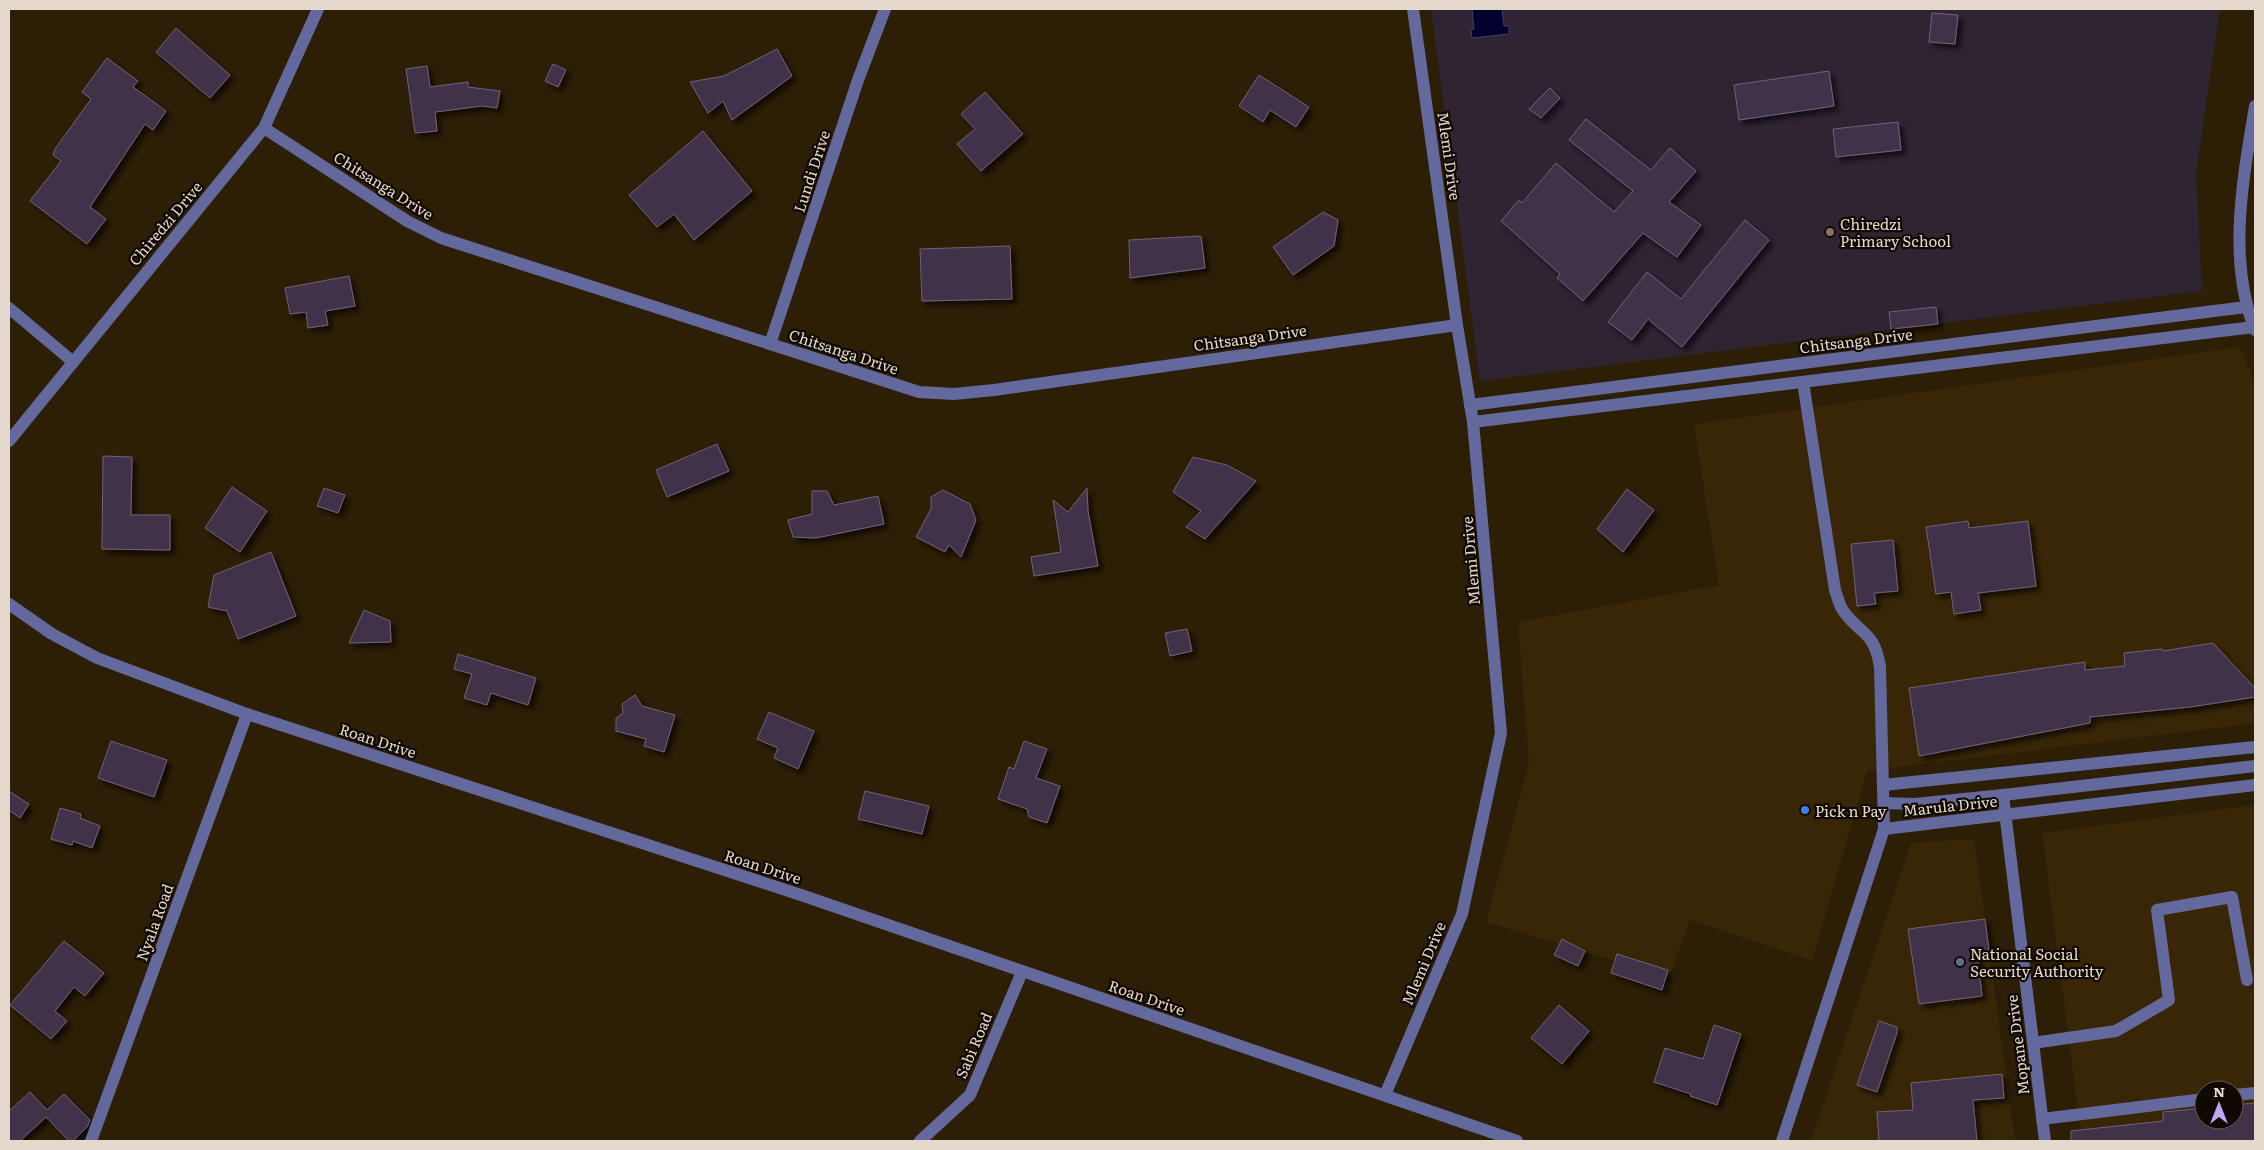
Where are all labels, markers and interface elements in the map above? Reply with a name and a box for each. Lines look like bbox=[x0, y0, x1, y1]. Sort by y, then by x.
street label: Mlemi Drive bbox=[1432, 110, 1468, 202]
street label: Lundi Drive bbox=[787, 127, 835, 215]
street label: Chitsanga Drive bbox=[330, 145, 439, 225]
street label: Chiredzi Drive bbox=[123, 176, 207, 270]
place label: Chiredzi Primary School bbox=[1840, 212, 1951, 252]
marker: Chiredzi Primary School bbox=[1824, 226, 1836, 238]
street label: Chitsanga Drive bbox=[1192, 318, 1308, 356]
street label: Chitsanga Drive bbox=[786, 322, 902, 380]
street label: Chitsanga Drive bbox=[1798, 322, 1914, 358]
street label: Mlemi Drive bbox=[1455, 515, 1485, 606]
street label: Roan Drive bbox=[337, 717, 420, 763]
street label: Marula Drive bbox=[1902, 789, 1999, 821]
place label: Pick n Pay bbox=[1815, 799, 1887, 822]
marker: Pick n Pay bbox=[1799, 804, 1811, 816]
street label: Roan Drive bbox=[722, 843, 805, 889]
street label: Nyala Road bbox=[129, 880, 179, 964]
street label: Mlemi Drive bbox=[1395, 917, 1451, 1009]
place label: National Social Security Authority bbox=[1970, 942, 2104, 982]
marker: National Social Security Authority bbox=[1954, 956, 1966, 968]
street label: Roan Drive bbox=[1106, 973, 1189, 1021]
street label: Mopane Drive bbox=[1999, 993, 2035, 1096]
street label: Sabi Road bbox=[949, 1008, 997, 1082]
north arrow bbox=[2194, 1080, 2244, 1130]
text: N bbox=[2213, 1081, 2225, 1101]

